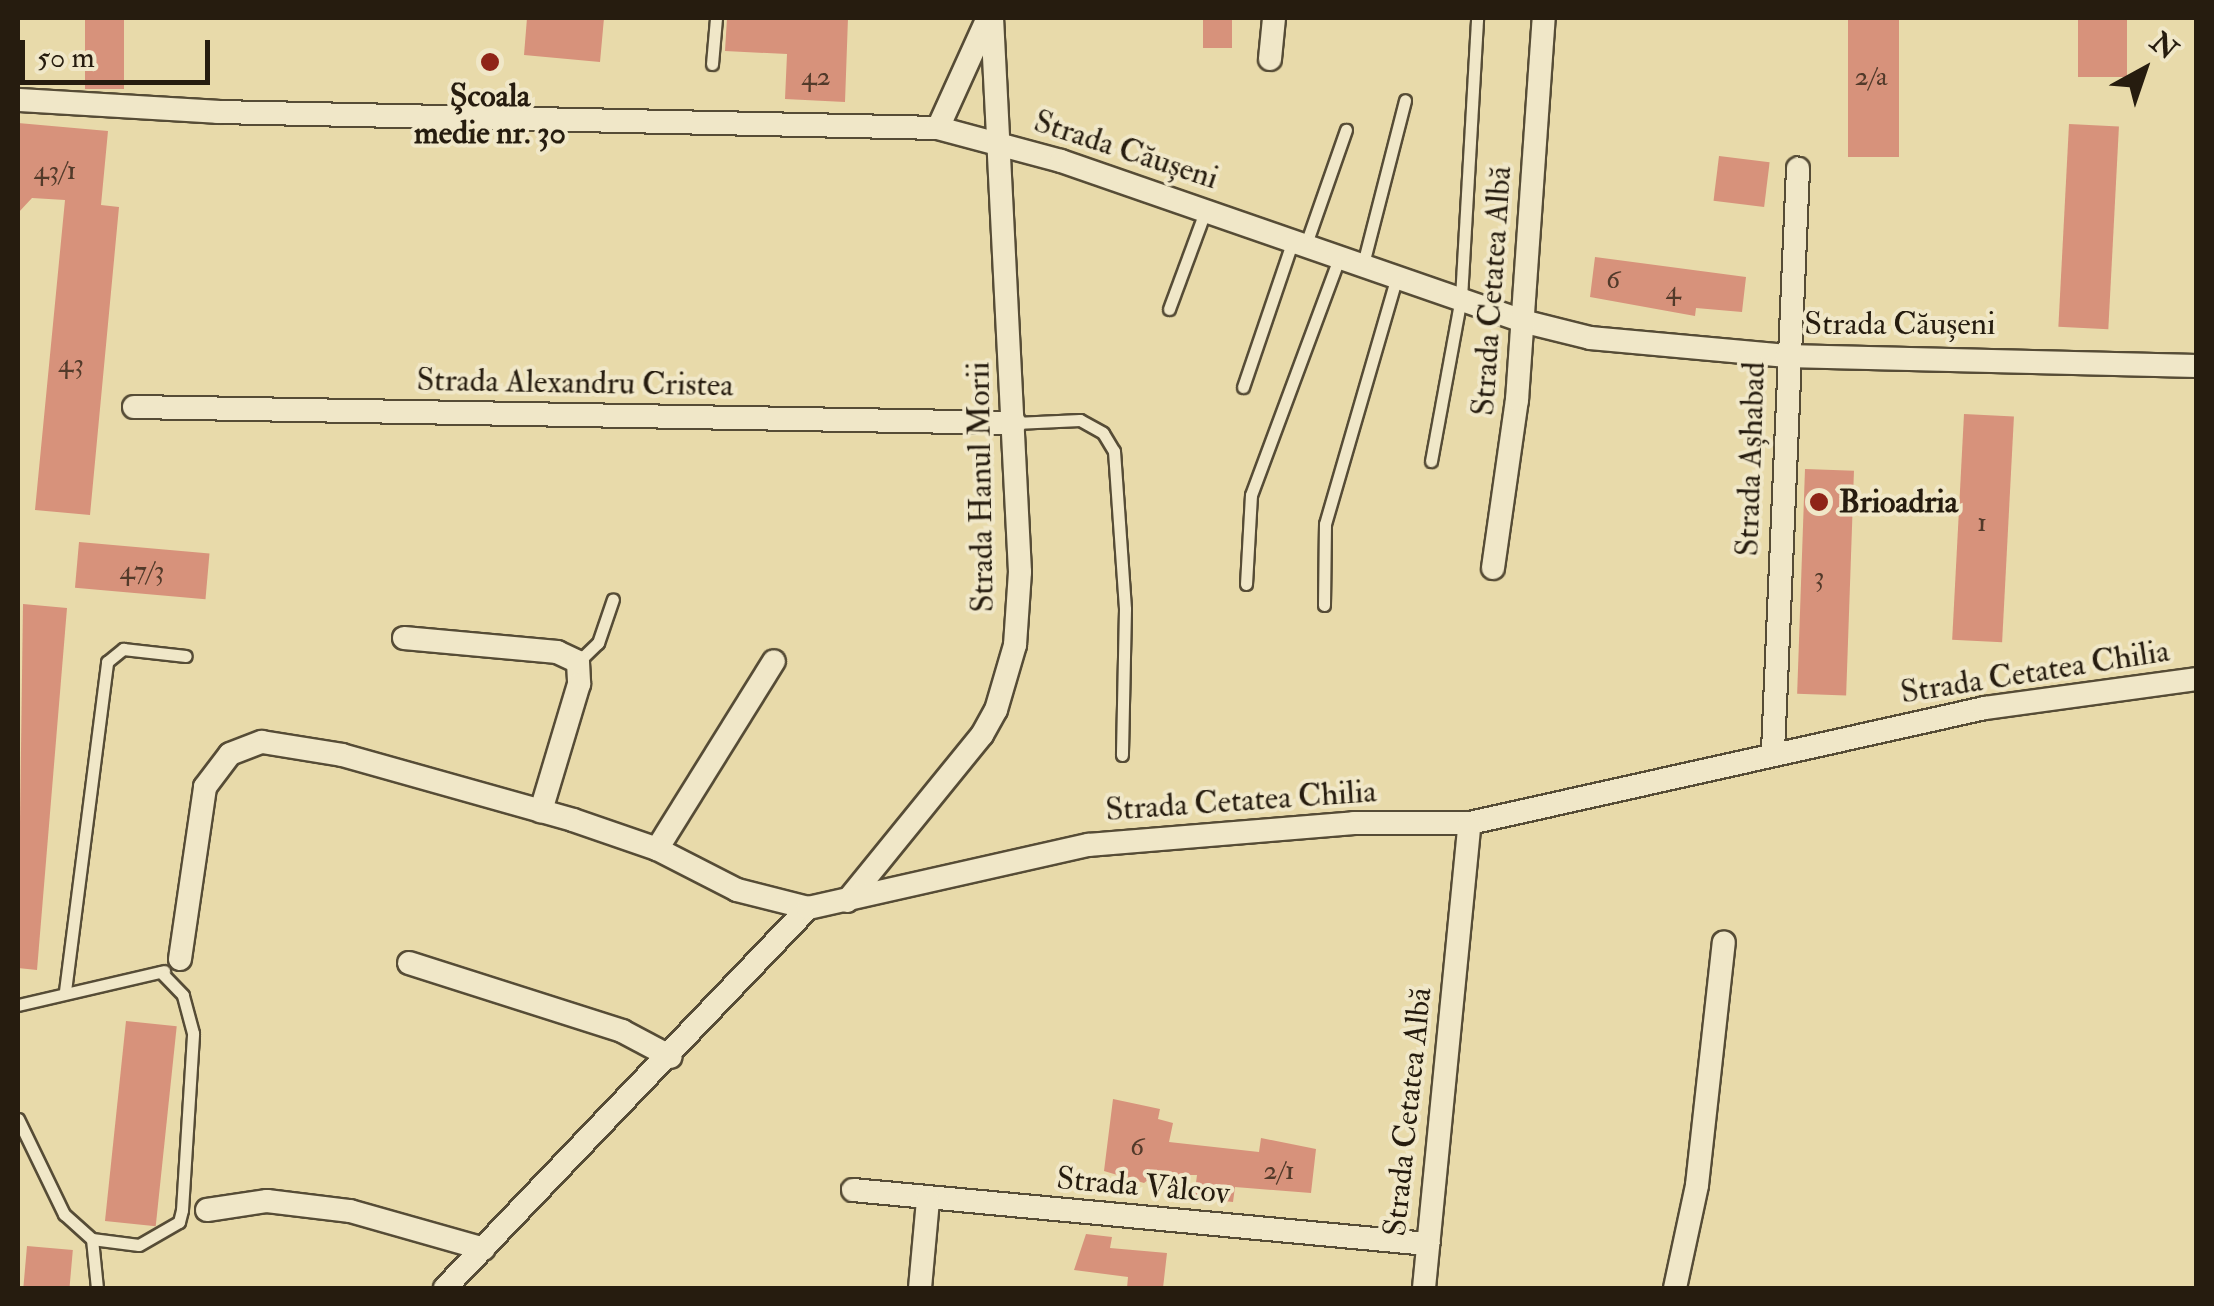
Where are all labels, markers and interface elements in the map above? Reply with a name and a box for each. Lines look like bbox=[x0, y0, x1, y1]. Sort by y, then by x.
scale bar bbox=[25, 20, 215, 82]
north arrow bbox=[2094, 20, 2194, 120]
text: N bbox=[2143, 25, 2184, 68]
text: 50 m bbox=[37, 39, 95, 76]
marker: Şcoala medie nr. 30 bbox=[479, 51, 501, 73]
house number: 42 bbox=[801, 60, 831, 94]
house number: 2/a bbox=[1855, 60, 1887, 94]
place label: Şcoala medie nr. 30 bbox=[414, 78, 566, 153]
street label: Strada Căușeni bbox=[1029, 102, 1223, 198]
house number: 43/1 bbox=[33, 154, 77, 188]
street label: Strada Cetatea Albă bbox=[1464, 165, 1520, 417]
house number: 6 bbox=[1606, 263, 1620, 297]
house number: 4 bbox=[1665, 274, 1681, 308]
street label: Strada Căușeni bbox=[1804, 305, 1996, 343]
house number: 43 bbox=[58, 347, 84, 381]
street label: Strada Alexandru Cristea bbox=[416, 361, 734, 405]
street label: Strada Hanul Morii bbox=[960, 361, 1002, 613]
street label: Strada Așhabad bbox=[1728, 361, 1774, 557]
place label: Brioadria bbox=[1839, 483, 1958, 521]
marker: Brioadria bbox=[1808, 491, 1830, 513]
house number: 1 bbox=[1977, 506, 1987, 540]
house number: 47/3 bbox=[120, 554, 164, 588]
house number: 3 bbox=[1814, 560, 1824, 594]
street label: Strada Cetatea Chilia bbox=[1898, 632, 2172, 712]
street label: Strada Cetatea Chilia bbox=[1104, 772, 1378, 830]
street label: Strada Cetatea Albă bbox=[1376, 986, 1440, 1238]
house number: 6 bbox=[1130, 1130, 1144, 1164]
house number: 2/1 bbox=[1263, 1154, 1295, 1188]
street label: Strada Vâlcov bbox=[1055, 1159, 1231, 1213]

